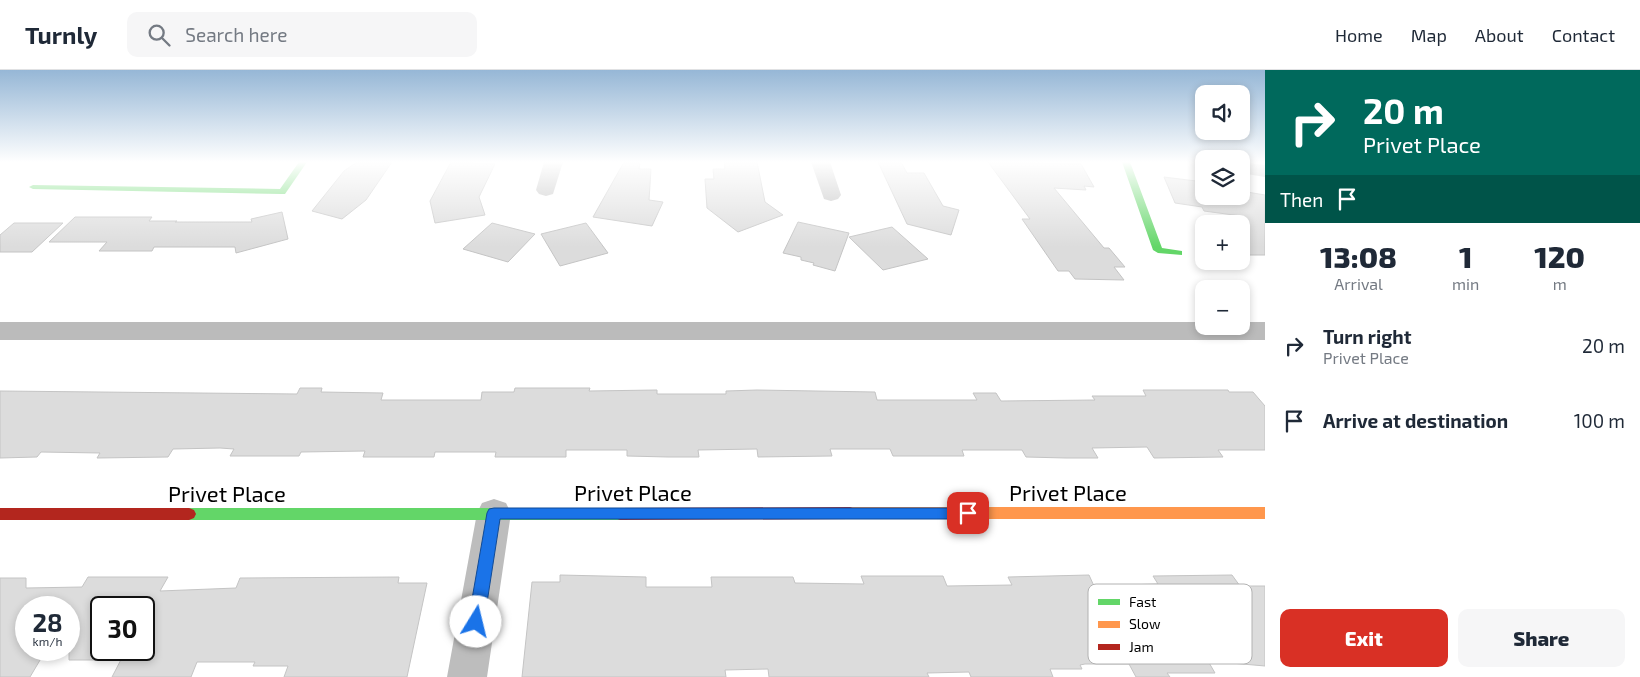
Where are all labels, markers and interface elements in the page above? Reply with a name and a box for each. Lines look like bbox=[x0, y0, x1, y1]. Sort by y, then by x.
search box bbox=[127, 12, 477, 57]
text: Turnly bbox=[25, 20, 97, 49]
icon: search bbox=[145, 21, 173, 49]
text: Search here bbox=[185, 23, 287, 46]
text: Home bbox=[1335, 24, 1383, 46]
text: Map bbox=[1411, 24, 1447, 46]
text: About bbox=[1475, 24, 1524, 46]
text: Contact bbox=[1552, 24, 1615, 46]
map controls bbox=[1195, 85, 1250, 335]
button: sound bbox=[1195, 85, 1250, 140]
text: 20 m bbox=[1363, 89, 1444, 131]
icon: right bbox=[1280, 90, 1345, 155]
text: Privet Place bbox=[1363, 131, 1481, 157]
button: layers bbox=[1195, 150, 1250, 205]
icon: arrive bbox=[1333, 185, 1361, 213]
text: Then bbox=[1280, 188, 1323, 211]
button: + bbox=[1195, 215, 1250, 270]
text: 13:08 bbox=[1320, 238, 1397, 274]
text: 1 bbox=[1459, 238, 1472, 274]
text: 120 bbox=[1534, 238, 1585, 274]
text: Arrival bbox=[1334, 274, 1383, 293]
text: min bbox=[1452, 274, 1479, 293]
text: m bbox=[1553, 274, 1567, 293]
button: − bbox=[1195, 280, 1250, 335]
text: Turn right bbox=[1323, 325, 1411, 348]
icon: right bbox=[1280, 332, 1308, 360]
text: 20 m bbox=[1582, 334, 1625, 357]
text: Privet Place bbox=[1323, 348, 1409, 367]
icon: arrive bbox=[1280, 407, 1308, 435]
text: Arrive at destination bbox=[1323, 409, 1508, 432]
text: 100 m bbox=[1574, 409, 1625, 432]
street label: Privet Place bbox=[574, 479, 692, 505]
street label: Privet Place bbox=[1009, 479, 1127, 505]
street label: Privet Place bbox=[168, 480, 286, 506]
pin bbox=[947, 492, 989, 534]
icon: arrive bbox=[954, 499, 982, 527]
legend bbox=[1088, 584, 1252, 664]
text: Fast bbox=[1129, 593, 1156, 610]
position arrow bbox=[449, 595, 501, 647]
speed limit sign: 30 bbox=[90, 596, 155, 661]
text: 28 bbox=[32, 607, 63, 637]
button: Exit bbox=[1280, 609, 1448, 667]
button: Share bbox=[1458, 609, 1625, 667]
text: Slow bbox=[1129, 615, 1161, 632]
text: km/h bbox=[33, 634, 62, 648]
text: Jam bbox=[1129, 638, 1154, 655]

